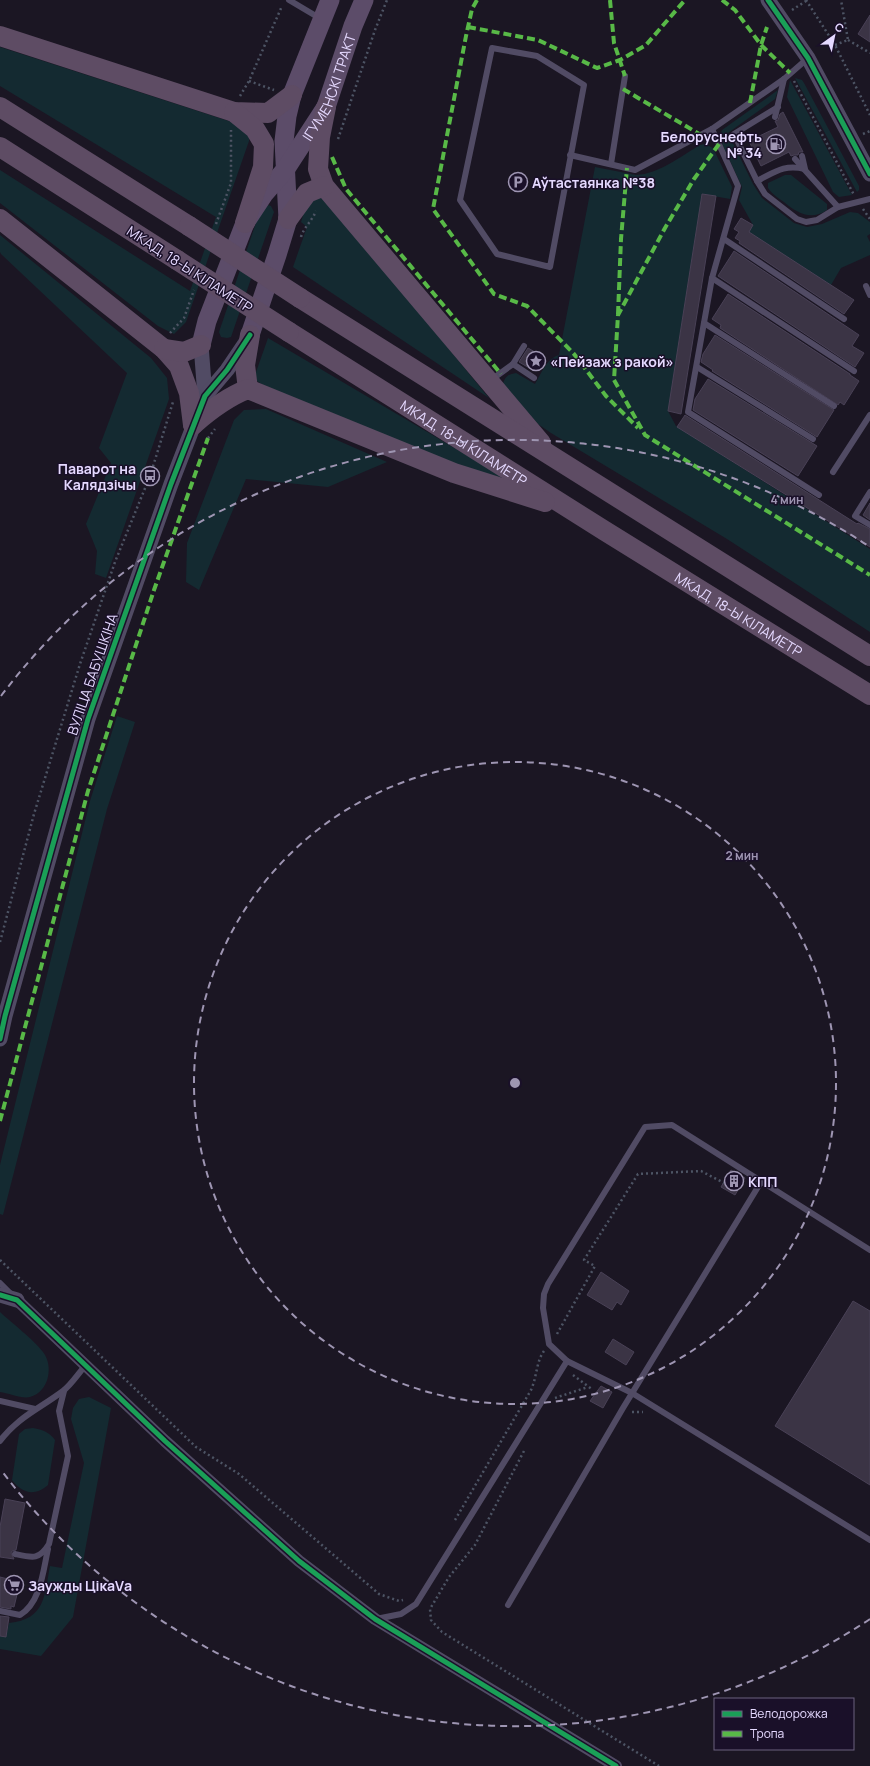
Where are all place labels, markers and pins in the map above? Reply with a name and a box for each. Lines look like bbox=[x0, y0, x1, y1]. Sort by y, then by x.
place label: Белоруснефть № 34 bbox=[661, 127, 762, 162]
fuel station icon: Белоруснефть № 34 bbox=[765, 133, 787, 155]
parking icon: Аўтастаянка №38 bbox=[507, 171, 529, 193]
place label: Аўтастаянка №38 bbox=[532, 173, 655, 192]
place icon: «Пейзаж з ракой» bbox=[525, 350, 547, 372]
place label: «Пейзаж з ракой» bbox=[550, 352, 674, 371]
place label: Паварот на Калядзічы bbox=[58, 459, 136, 494]
bus stop icon: Паварот на Калядзічы bbox=[139, 465, 161, 487]
centre of rings bbox=[508, 1076, 522, 1090]
building icon: КПП bbox=[723, 1170, 745, 1192]
place label: КПП bbox=[748, 1172, 777, 1191]
supermarket icon: Заужды ЦікаVа bbox=[3, 1574, 25, 1596]
place label: Заужды ЦікаVа bbox=[28, 1576, 132, 1595]

